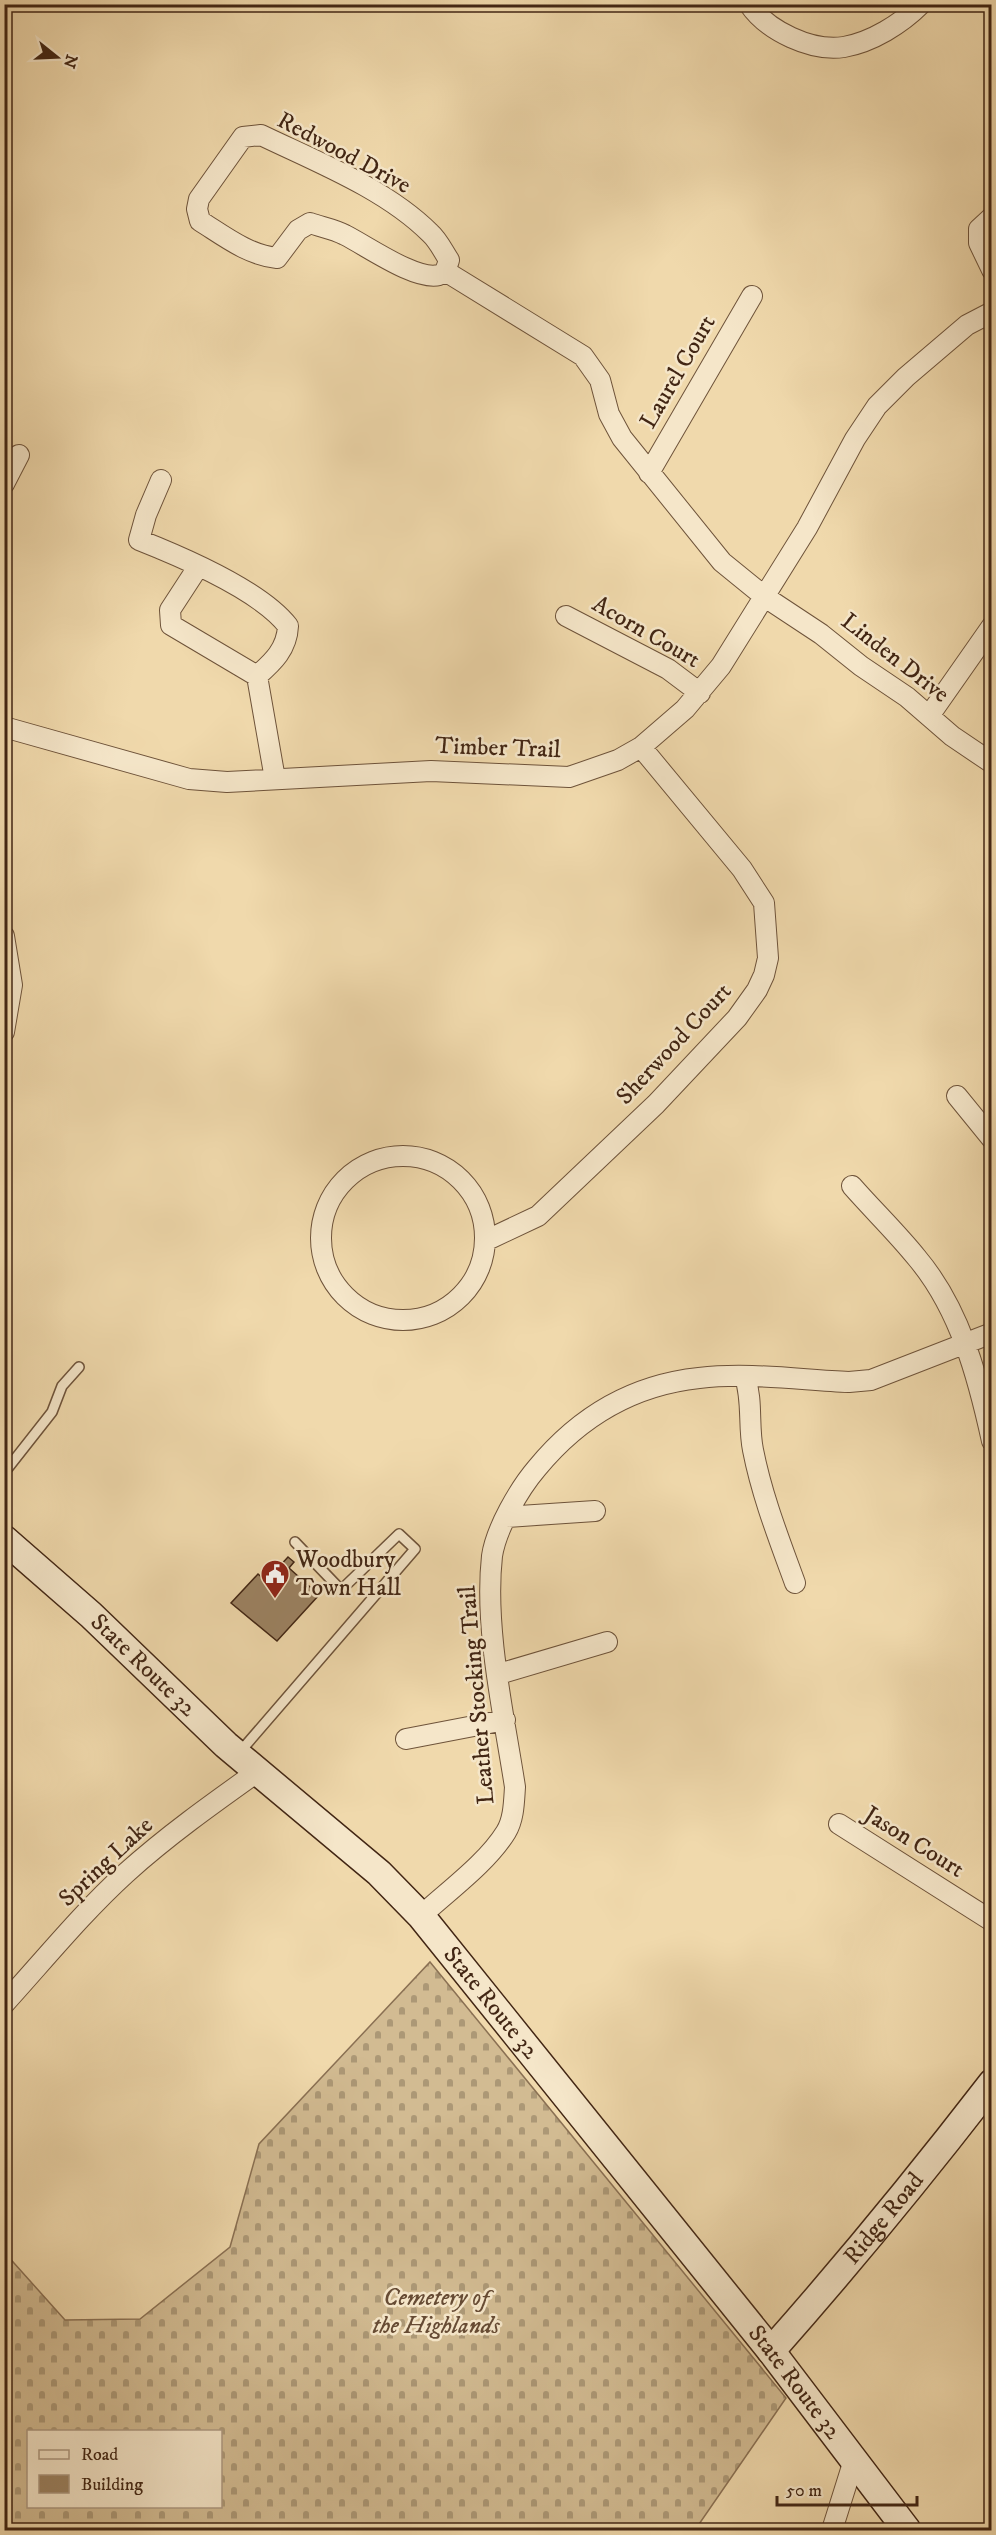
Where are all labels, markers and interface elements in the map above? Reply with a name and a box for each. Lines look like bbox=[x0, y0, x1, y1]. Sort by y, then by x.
north arrow bbox=[27, 27, 87, 87]
text: N bbox=[59, 52, 82, 71]
street label: Redwood Drive bbox=[272, 105, 416, 201]
street label: Laurel Court bbox=[633, 310, 723, 434]
street label: Acorn Court bbox=[587, 589, 706, 675]
street label: Linden Drive bbox=[835, 606, 955, 710]
street label: Timber Trail bbox=[435, 731, 562, 765]
street label: Sherwood Court bbox=[610, 977, 738, 1111]
place label: Woodbury Town Hall bbox=[295, 1545, 402, 1603]
public building icon: Woodbury Town Hall bbox=[259, 1558, 291, 1600]
street label: Leather Stocking Trail bbox=[452, 1584, 502, 1806]
street label: State Route 32 bbox=[84, 1607, 203, 1723]
street label: Jason Court bbox=[857, 1798, 970, 1885]
street label: Spring Lake bbox=[53, 1811, 159, 1913]
street label: State Route 32 bbox=[437, 1940, 545, 2065]
street label: Ridge Road bbox=[837, 2166, 931, 2271]
park label: Cemetery of the Highlands bbox=[372, 2283, 500, 2341]
street label: State Route 32 bbox=[741, 2319, 848, 2446]
legend bbox=[27, 2430, 222, 2508]
text: Road bbox=[81, 2444, 118, 2466]
scale bar bbox=[777, 2469, 916, 2507]
text: Building bbox=[81, 2474, 143, 2496]
text: 50 m bbox=[786, 2480, 822, 2502]

